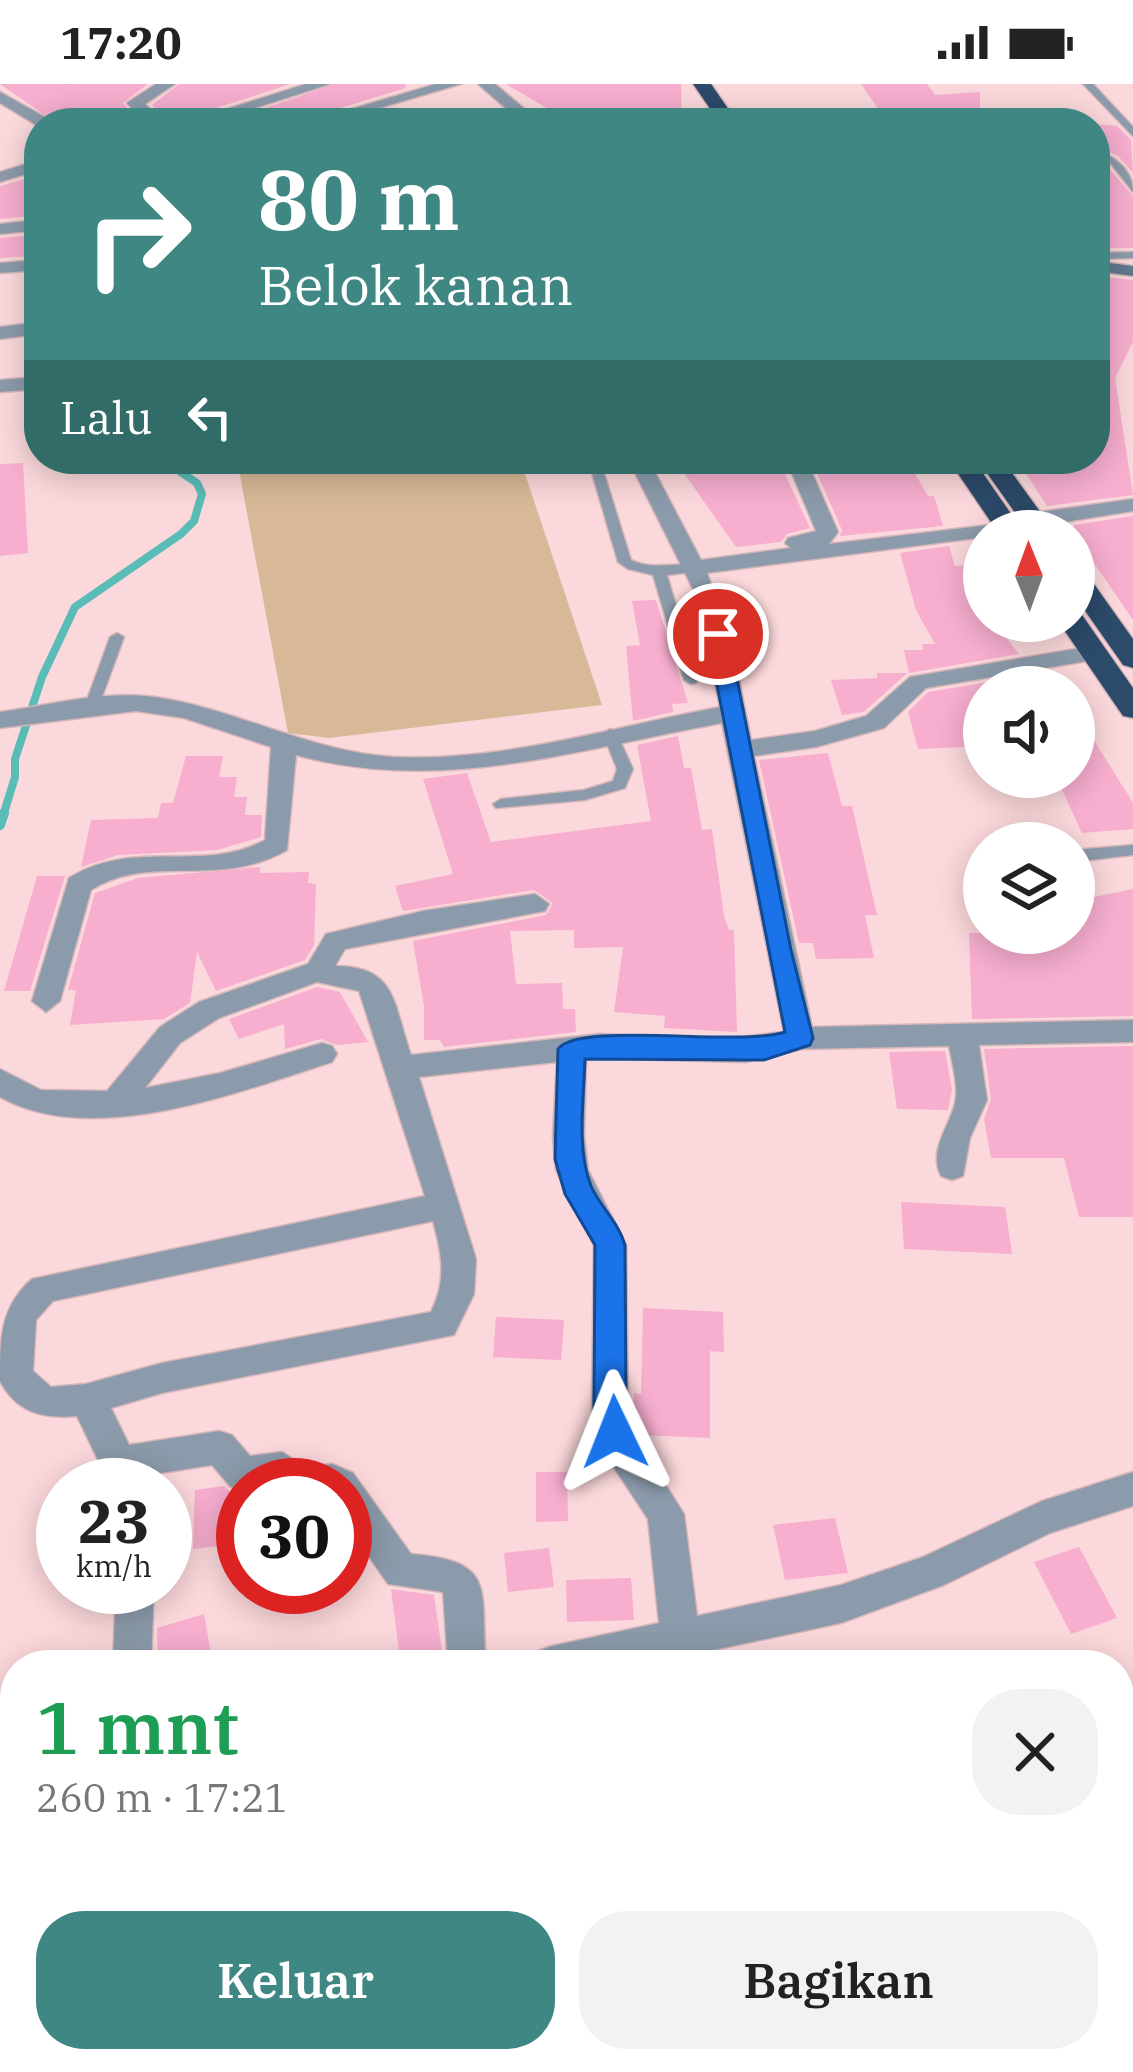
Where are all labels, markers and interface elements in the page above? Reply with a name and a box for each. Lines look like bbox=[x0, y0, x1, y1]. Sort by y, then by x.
text: 17:20 bbox=[60, 13, 182, 71]
text: 80 m bbox=[258, 144, 460, 253]
icon: right bbox=[60, 156, 216, 312]
text: Belok kanan bbox=[258, 250, 573, 320]
icon: left bbox=[177, 384, 243, 450]
text: Lalu bbox=[60, 388, 153, 446]
north arrow bbox=[963, 510, 1095, 642]
map controls bbox=[963, 510, 1095, 954]
pin bbox=[667, 583, 769, 685]
icon: arrive bbox=[685, 601, 751, 667]
button: sound bbox=[963, 666, 1095, 798]
button: layers bbox=[963, 822, 1095, 954]
position arrow bbox=[552, 1369, 678, 1495]
speed limit sign: 30 bbox=[216, 1458, 372, 1614]
text: 23 bbox=[78, 1481, 150, 1560]
text: km/h bbox=[76, 1546, 152, 1585]
text: 1 mnt bbox=[36, 1680, 239, 1774]
button: close bbox=[972, 1689, 1098, 1815]
text: 260 m · 17:21 bbox=[36, 1772, 288, 1823]
button: Keluar bbox=[36, 1911, 555, 2049]
button: Bagikan bbox=[579, 1911, 1098, 2049]

